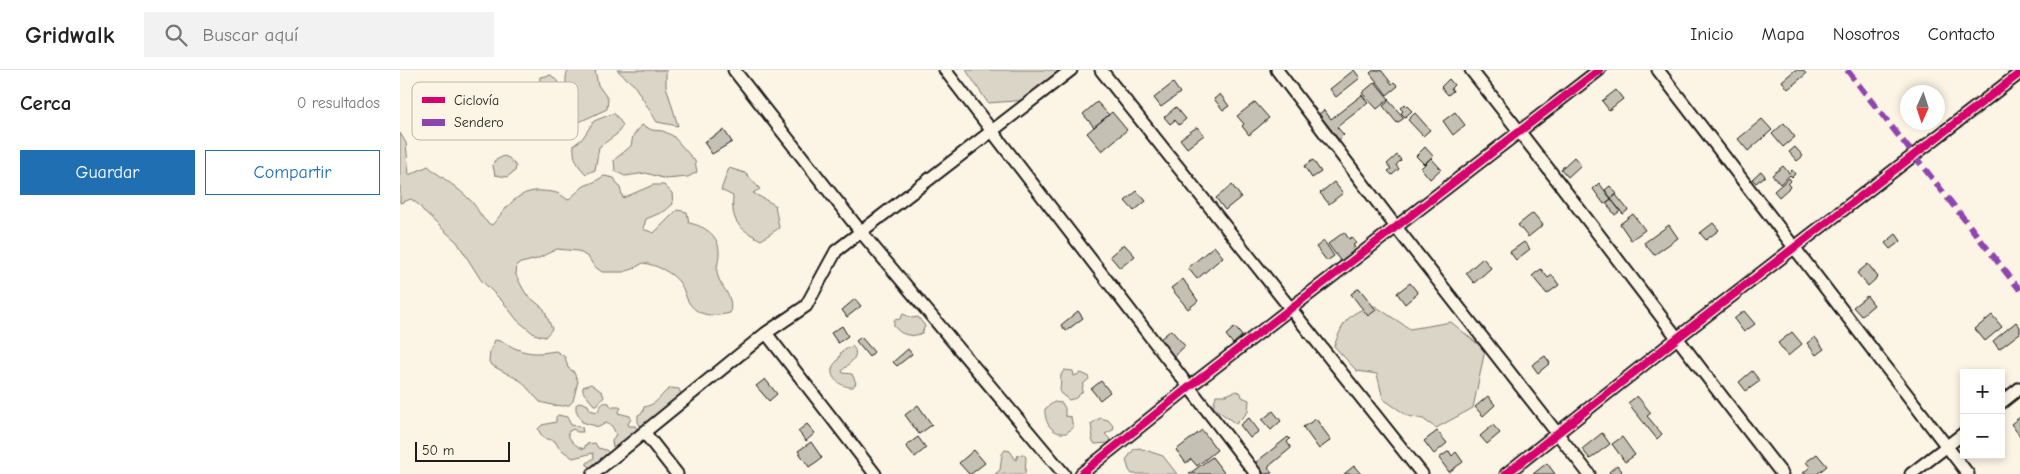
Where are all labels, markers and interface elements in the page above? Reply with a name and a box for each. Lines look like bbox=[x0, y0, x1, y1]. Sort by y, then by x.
search box bbox=[144, 12, 494, 57]
text: Gridwalk bbox=[25, 21, 114, 49]
icon: search bbox=[162, 21, 190, 49]
text: Buscar aquí bbox=[202, 24, 298, 46]
text: Inicio bbox=[1690, 24, 1734, 45]
text: Mapa bbox=[1762, 24, 1805, 45]
text: Nosotros bbox=[1833, 24, 1900, 45]
text: Contacto bbox=[1928, 24, 1995, 45]
legend bbox=[412, 82, 578, 140]
north arrow bbox=[1900, 85, 1945, 130]
text: Cerca bbox=[20, 91, 71, 115]
text: Ciclovía bbox=[454, 92, 499, 109]
text: 0 resultados bbox=[297, 94, 380, 112]
text: Sendero bbox=[454, 114, 504, 131]
button: Guardar bbox=[20, 150, 195, 195]
button: Compartir bbox=[205, 150, 380, 195]
map controls bbox=[1960, 369, 2005, 459]
button: + bbox=[1960, 369, 2005, 414]
button: − bbox=[1960, 414, 2005, 459]
scale bar bbox=[415, 439, 510, 462]
text: 50 m bbox=[422, 442, 454, 459]

